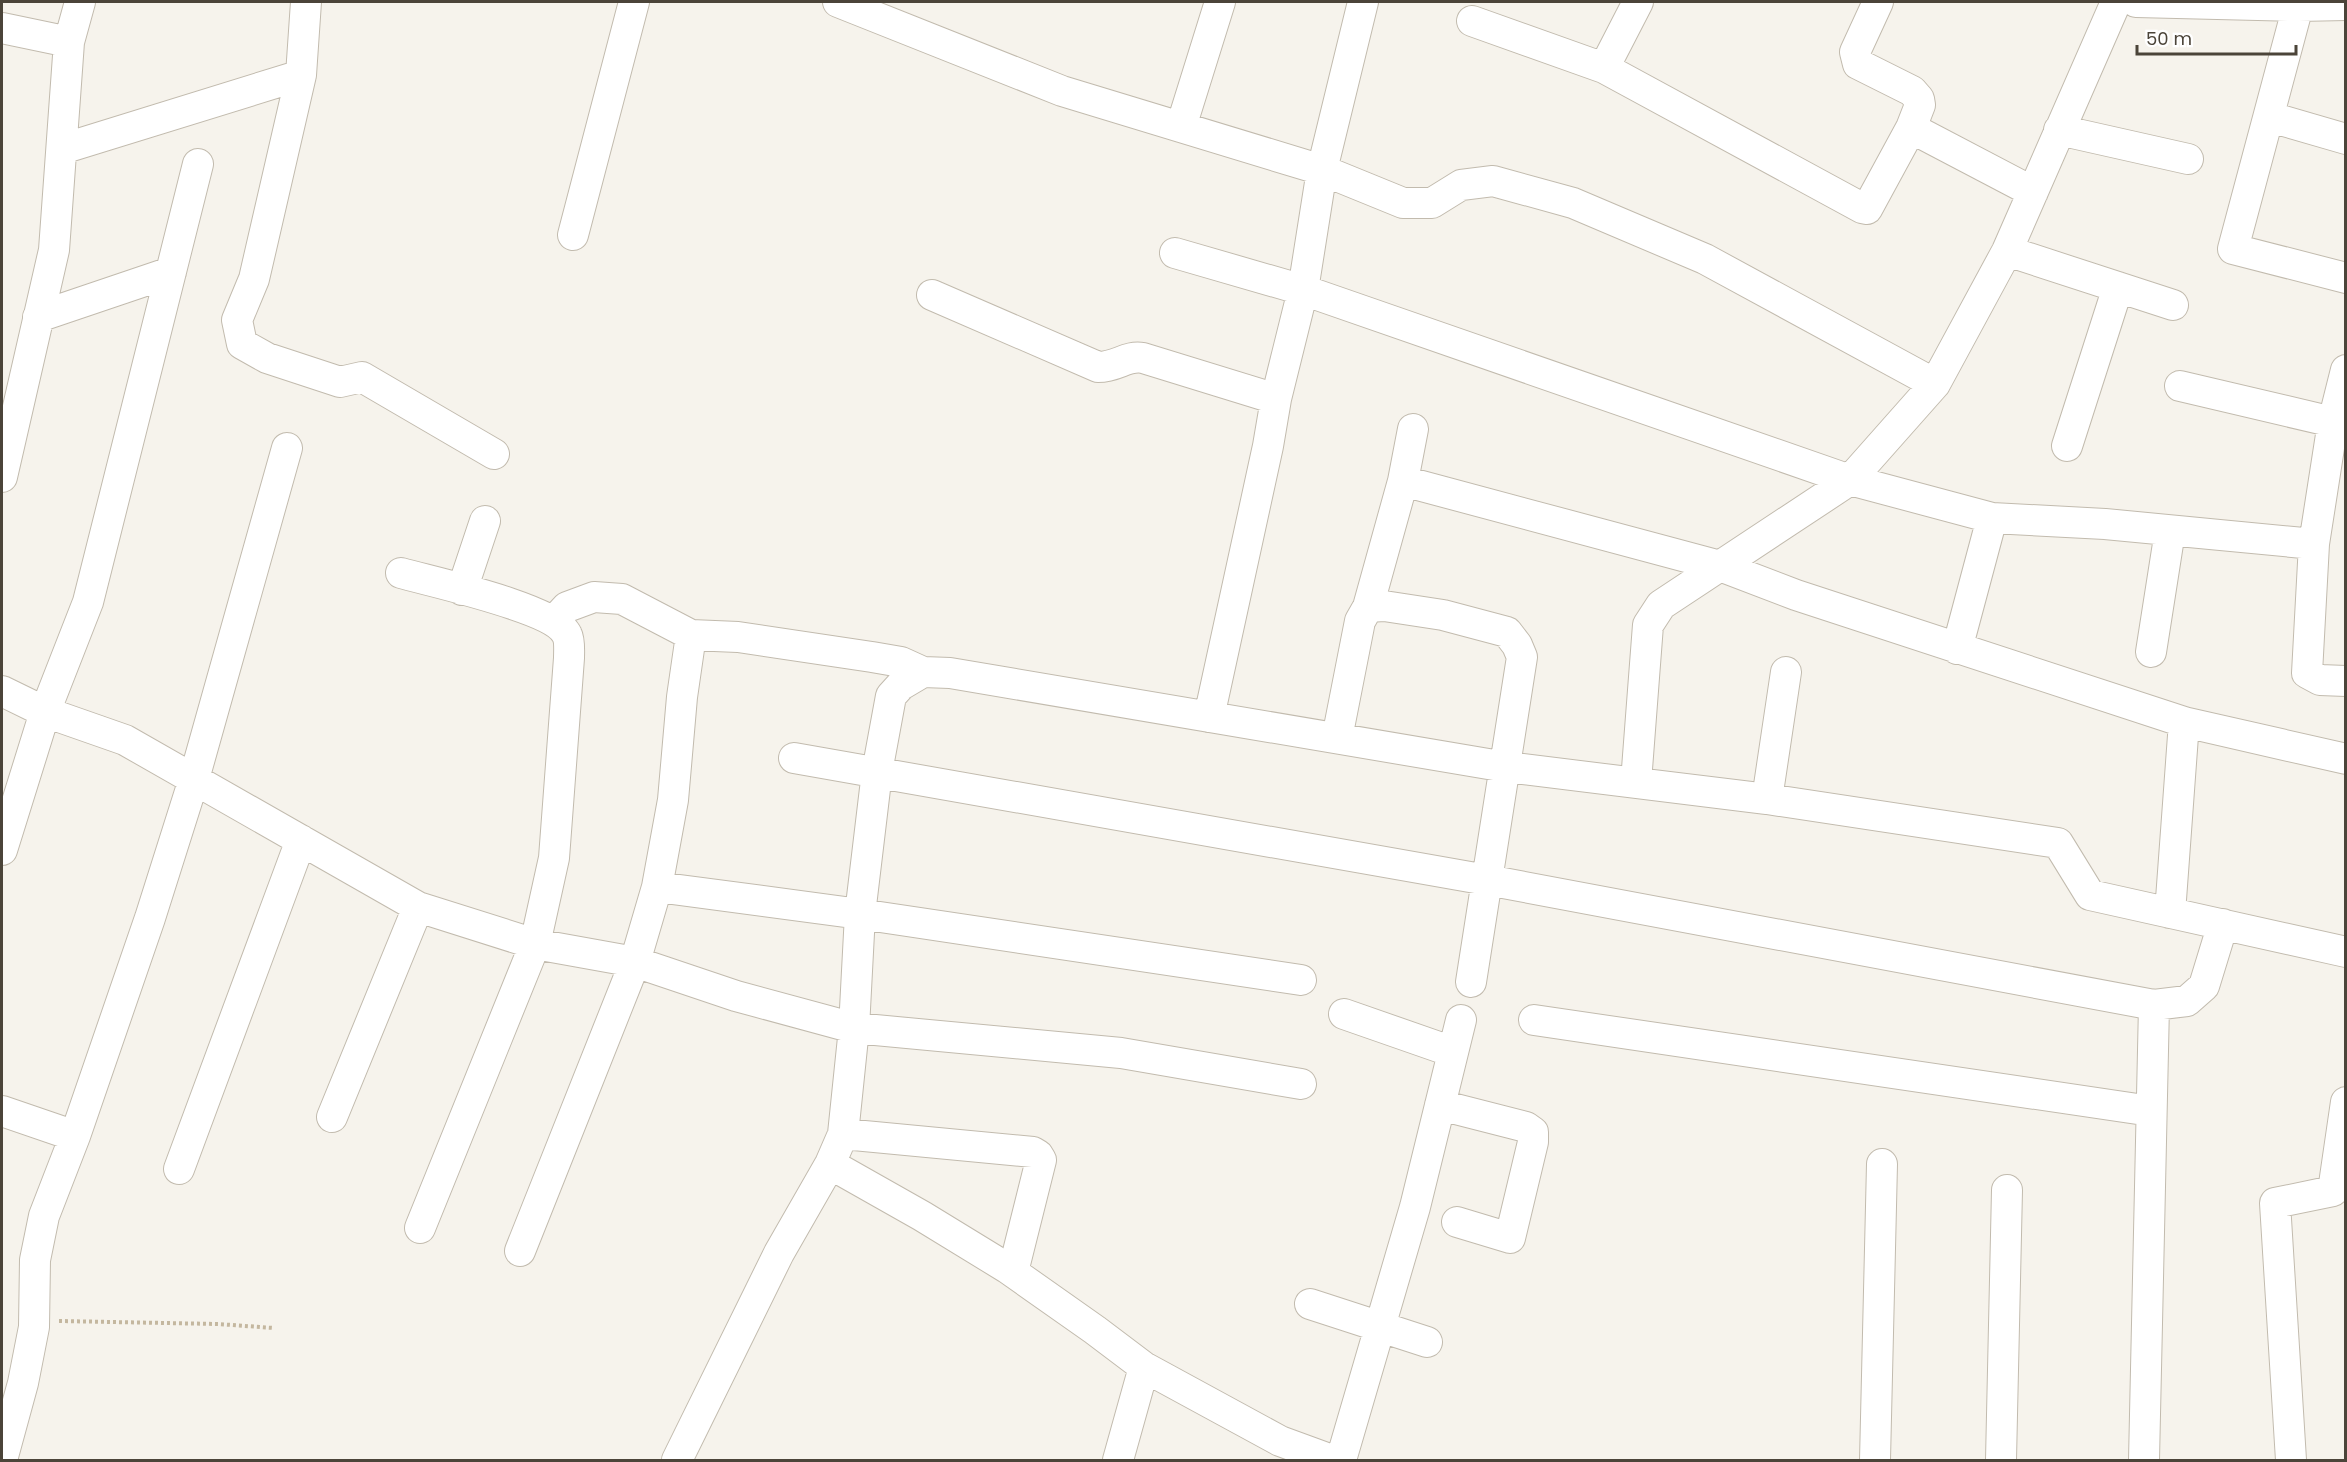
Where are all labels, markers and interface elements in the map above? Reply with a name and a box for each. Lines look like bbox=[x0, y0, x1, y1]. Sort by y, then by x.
scale bar bbox=[2137, 18, 2296, 56]
text: 50 m bbox=[2146, 26, 2192, 51]

